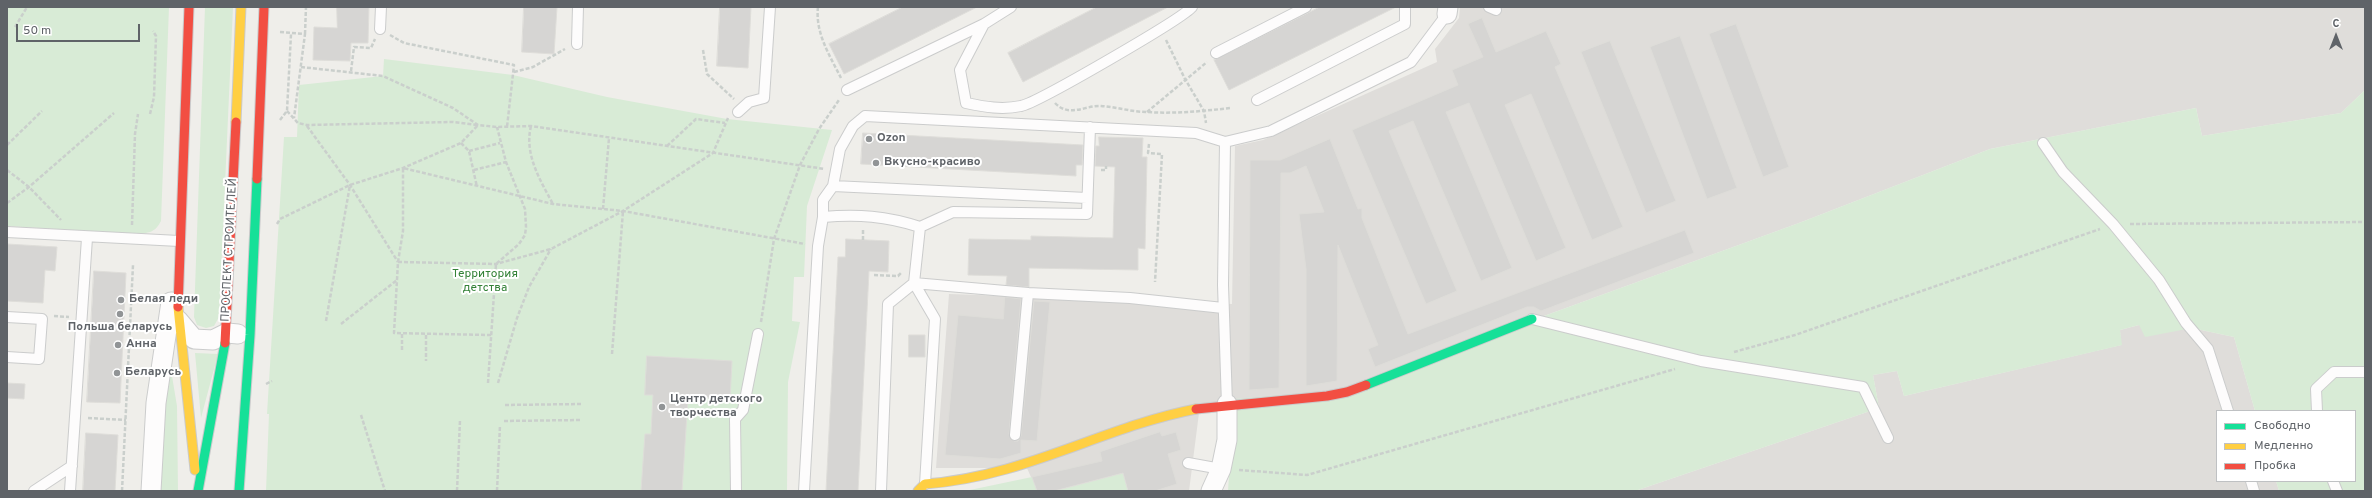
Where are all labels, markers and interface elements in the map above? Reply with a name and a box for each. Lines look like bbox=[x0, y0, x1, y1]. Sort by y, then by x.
scale bar bbox=[18, 16, 142, 42]
north arrow bbox=[2316, 16, 2356, 56]
text: С bbox=[2332, 17, 2340, 31]
text: 50 m bbox=[23, 23, 51, 39]
place label: Ozon bbox=[877, 132, 906, 146]
marker: Ozon bbox=[864, 134, 874, 144]
place label: Вкусно-красиво bbox=[884, 156, 981, 170]
marker: Вкусно-красиво bbox=[871, 158, 881, 168]
street label: ПРОСПЕКТ СТРОИТЕЛЕЙ bbox=[219, 178, 241, 322]
park label: Территория детства bbox=[452, 268, 518, 296]
place label: Белая леди bbox=[129, 293, 198, 307]
marker: Белая леди bbox=[116, 295, 126, 305]
marker: Польша беларусь bbox=[115, 309, 125, 319]
place label: Польша беларусь bbox=[68, 321, 172, 335]
place label: Анна bbox=[126, 338, 157, 352]
marker: Анна bbox=[113, 340, 123, 350]
place label: Беларусь bbox=[125, 366, 181, 380]
marker: Беларусь bbox=[112, 368, 122, 378]
place label: Центр детского творчества bbox=[670, 393, 762, 421]
marker: Центр детского творчества bbox=[657, 402, 667, 412]
legend bbox=[2216, 410, 2356, 482]
text: Свободно bbox=[2254, 418, 2311, 434]
text: Медленно bbox=[2254, 438, 2313, 454]
text: Пробка bbox=[2254, 458, 2296, 474]

